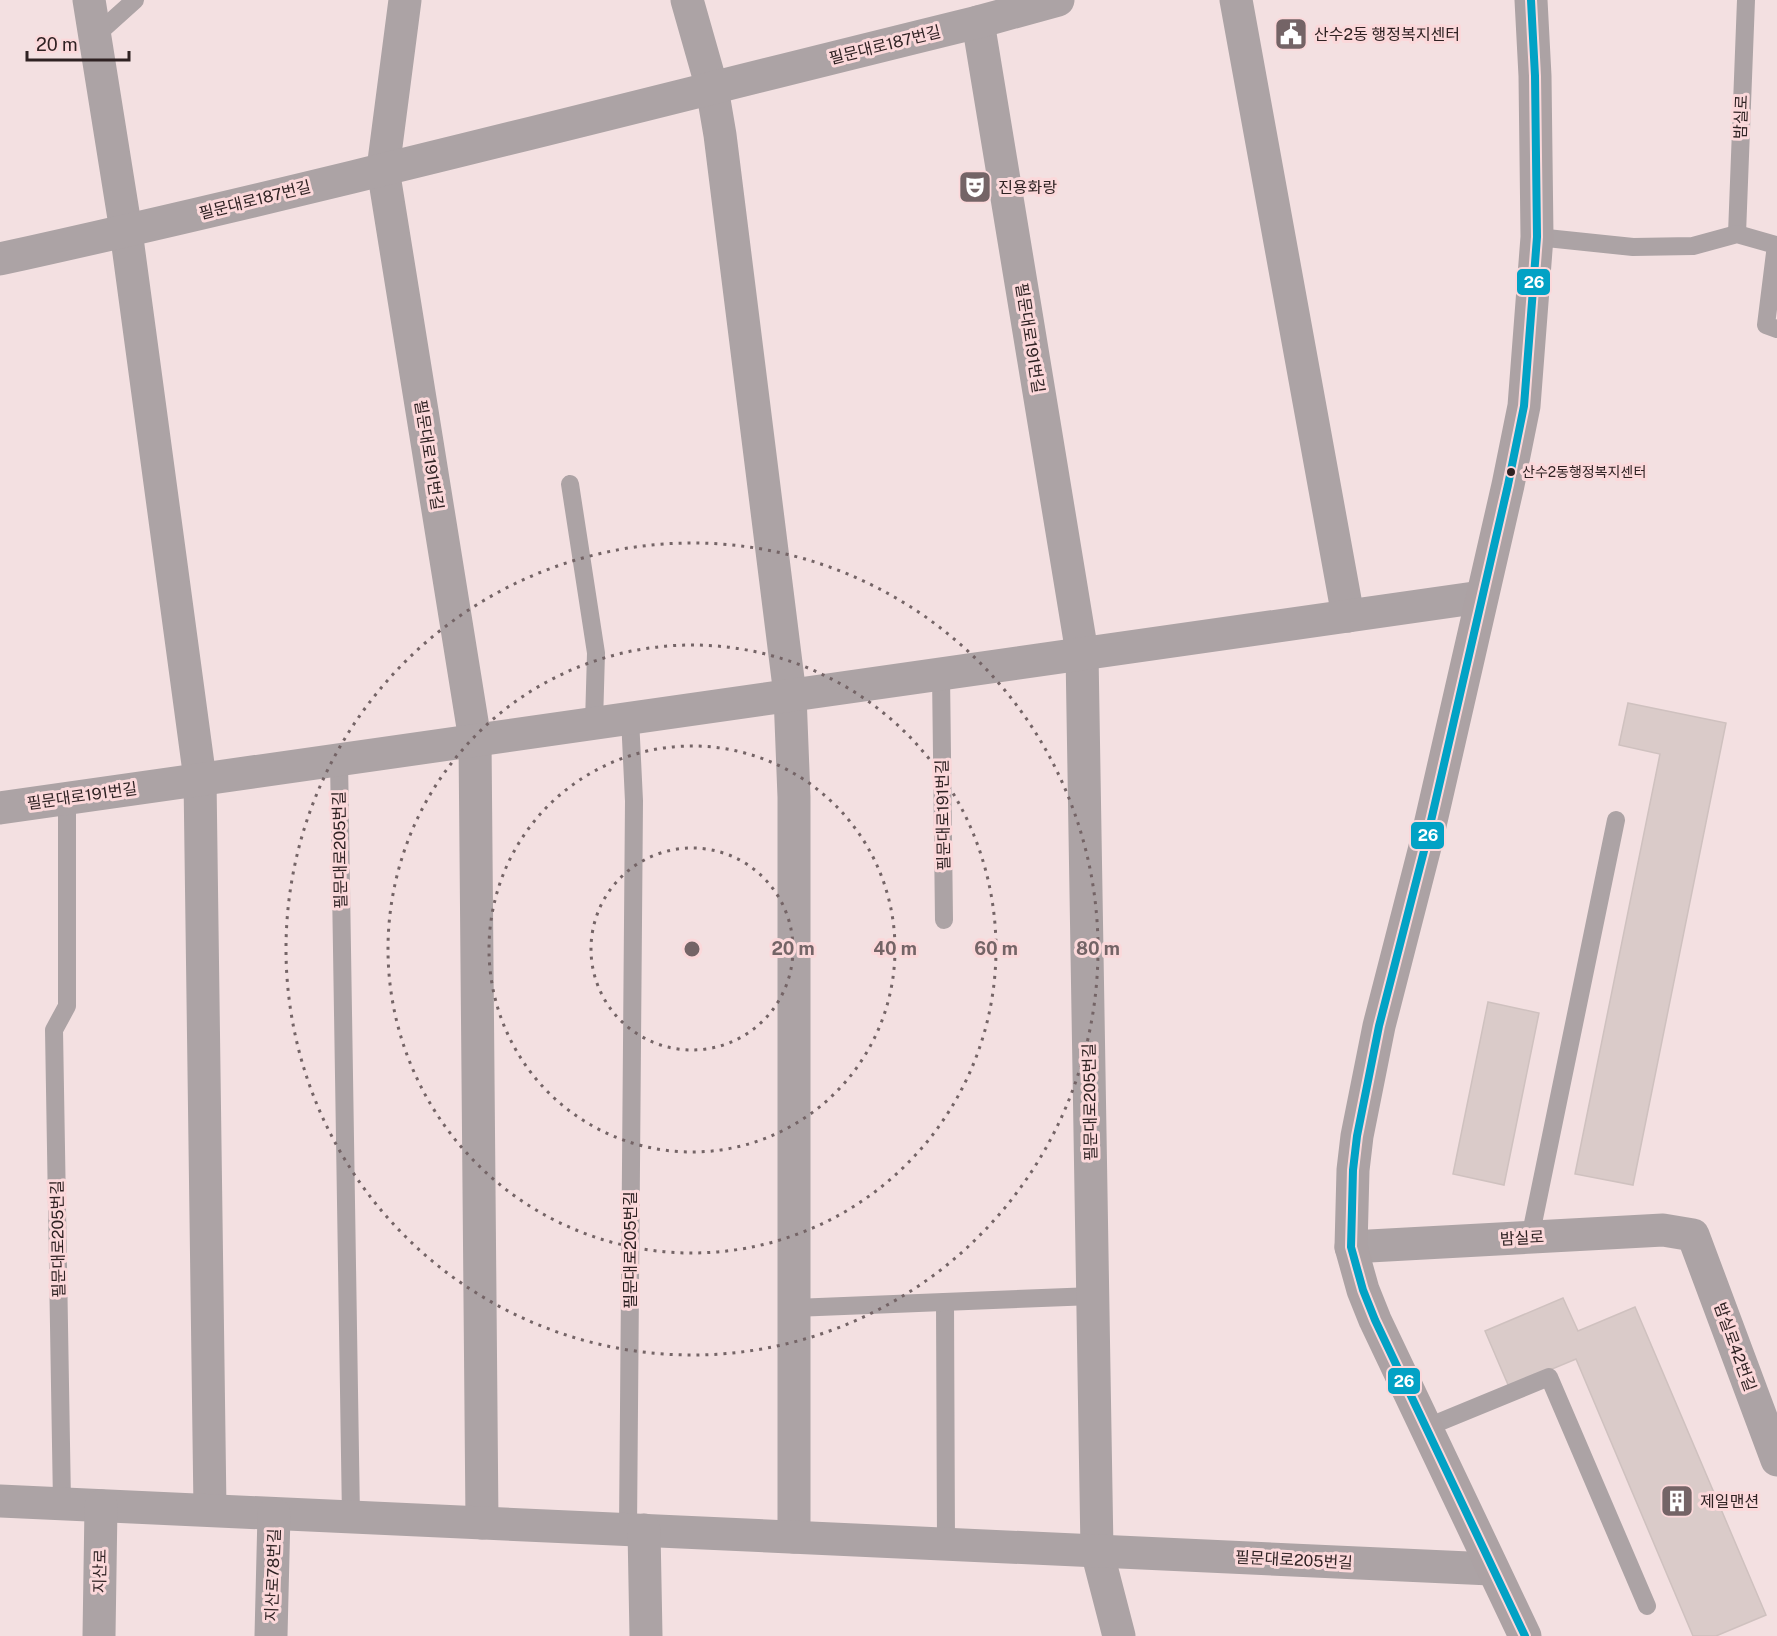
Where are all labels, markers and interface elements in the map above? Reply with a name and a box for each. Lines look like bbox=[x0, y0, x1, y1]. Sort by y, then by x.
public building icon: 산수2동 행정복지센터 bbox=[1273, 16, 1309, 52]
street label: 필문대로187번길 bbox=[827, 22, 943, 68]
scale bar bbox=[27, 24, 129, 62]
place label: 산수2동 행정복지센터 bbox=[1314, 25, 1460, 44]
text: 20 m bbox=[36, 34, 78, 55]
street label: 밤실로 bbox=[1731, 94, 1751, 139]
theatre icon: 진용화랑 bbox=[957, 169, 993, 205]
street label: 필문대로187번길 bbox=[197, 177, 313, 223]
place label: 진용화랑 bbox=[998, 178, 1057, 197]
line badge: 26 bbox=[1516, 268, 1551, 296]
text: 26 bbox=[1524, 273, 1544, 292]
street label: 필문대로191번길 bbox=[1012, 282, 1048, 394]
street label: 필문대로191번길 bbox=[411, 399, 447, 511]
place label: 산수2동행정복지센터 bbox=[1522, 464, 1646, 480]
marker: 산수2동행정복지센터 bbox=[1505, 466, 1517, 478]
street label: 필문대로191번길 bbox=[933, 759, 953, 871]
street label: 필문대로191번길 bbox=[26, 779, 138, 813]
street label: 필문대로205번길 bbox=[329, 791, 351, 909]
line badge: 26 bbox=[1410, 821, 1445, 850]
text: 26 bbox=[1418, 826, 1438, 845]
text: 20 m bbox=[771, 938, 815, 959]
text: 40 m bbox=[873, 938, 917, 959]
text: 60 m bbox=[974, 938, 1018, 959]
text: 80 m bbox=[1076, 938, 1120, 959]
centre of rings bbox=[682, 939, 702, 959]
street label: 필문대로205번길 bbox=[1079, 1043, 1101, 1161]
street label: 필문대로205번길 bbox=[47, 1180, 69, 1298]
street label: 필문대로205번길 bbox=[621, 1191, 640, 1309]
street label: 밤실로 bbox=[1499, 1227, 1545, 1249]
street label: 밤실로42번길 bbox=[1710, 1300, 1760, 1394]
line badge: 26 bbox=[1387, 1367, 1421, 1395]
text: 26 bbox=[1394, 1372, 1414, 1391]
building icon: 제일맨션 bbox=[1659, 1483, 1695, 1519]
place label: 제일맨션 bbox=[1700, 1492, 1759, 1511]
street label: 지산로78번길 bbox=[262, 1528, 284, 1622]
street label: 필문대로205번길 bbox=[1235, 1547, 1353, 1573]
street label: 지산로 bbox=[90, 1548, 110, 1593]

